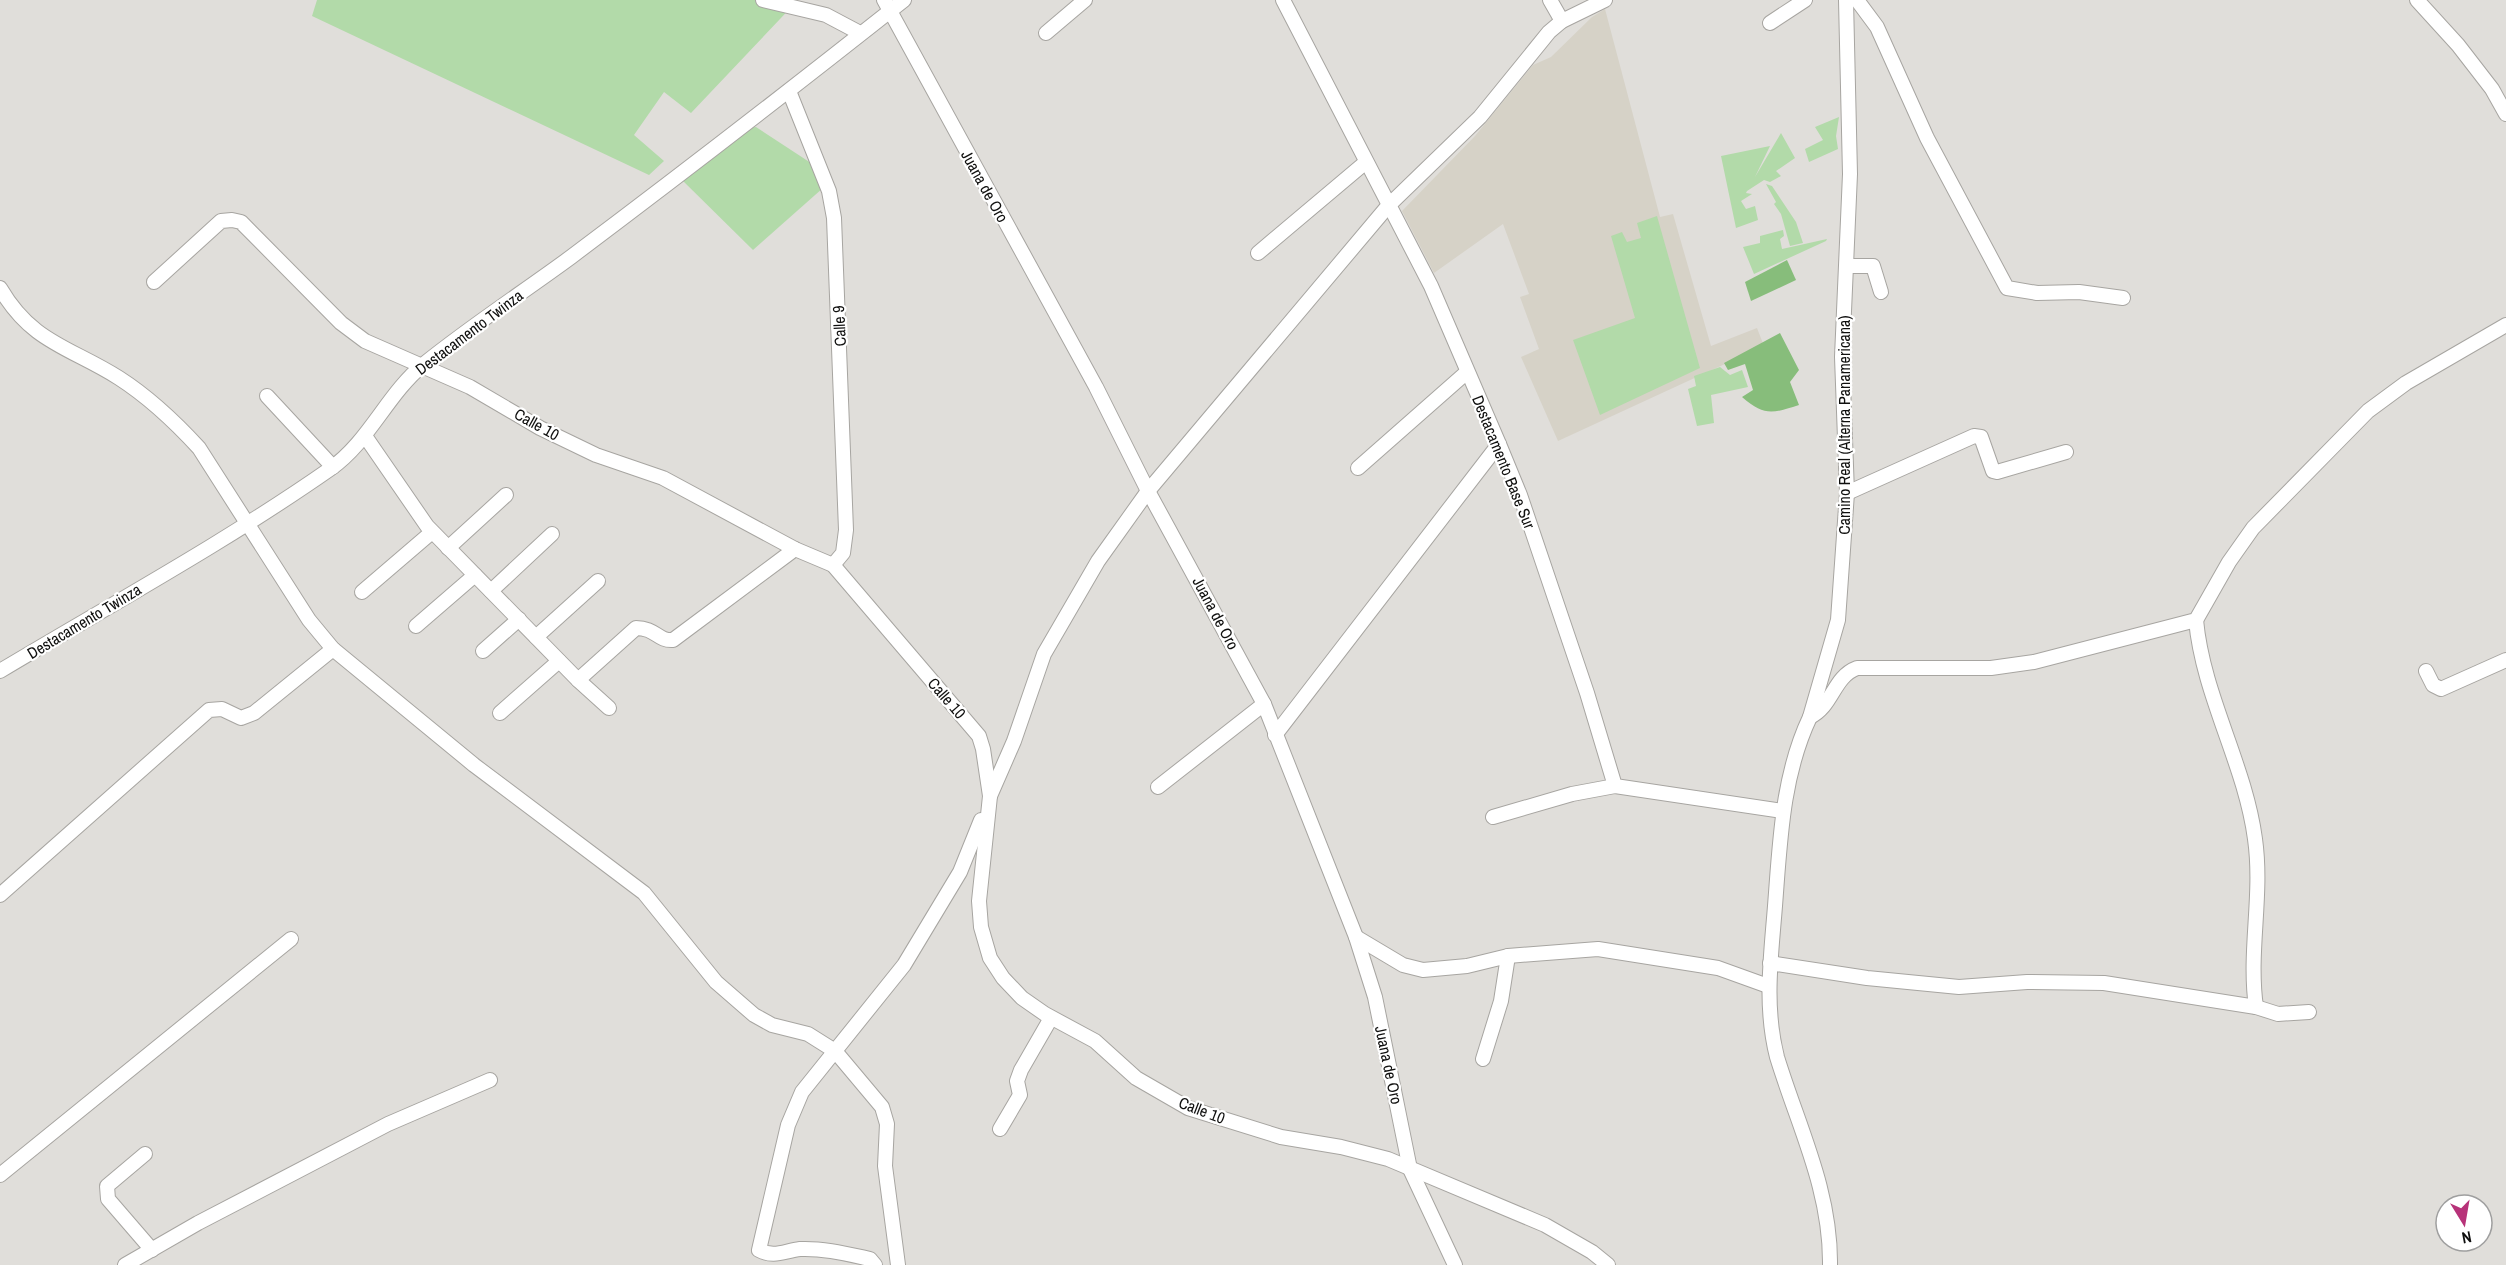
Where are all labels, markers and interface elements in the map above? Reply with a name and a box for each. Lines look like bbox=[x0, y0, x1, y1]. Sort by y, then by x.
street label: Juana de Oro bbox=[956, 146, 1014, 226]
street label: Destacamento Twinza bbox=[411, 284, 528, 380]
street label: Calle 9 bbox=[827, 305, 851, 347]
street label: Camino Real (Alterna Panamericana) bbox=[1833, 315, 1855, 535]
street label: Destacamento Base Sur bbox=[1467, 392, 1541, 533]
street label: Calle 10 bbox=[511, 403, 563, 445]
street label: Juana de Oro bbox=[1188, 573, 1244, 653]
street label: Destacamento Twinza bbox=[23, 578, 146, 664]
street label: Calle 10 bbox=[923, 673, 971, 723]
street label: Juana de Oro bbox=[1370, 1024, 1408, 1106]
street label: Calle 10 bbox=[1176, 1091, 1228, 1129]
north arrow bbox=[2434, 1193, 2494, 1253]
text: N bbox=[2460, 1226, 2474, 1249]

